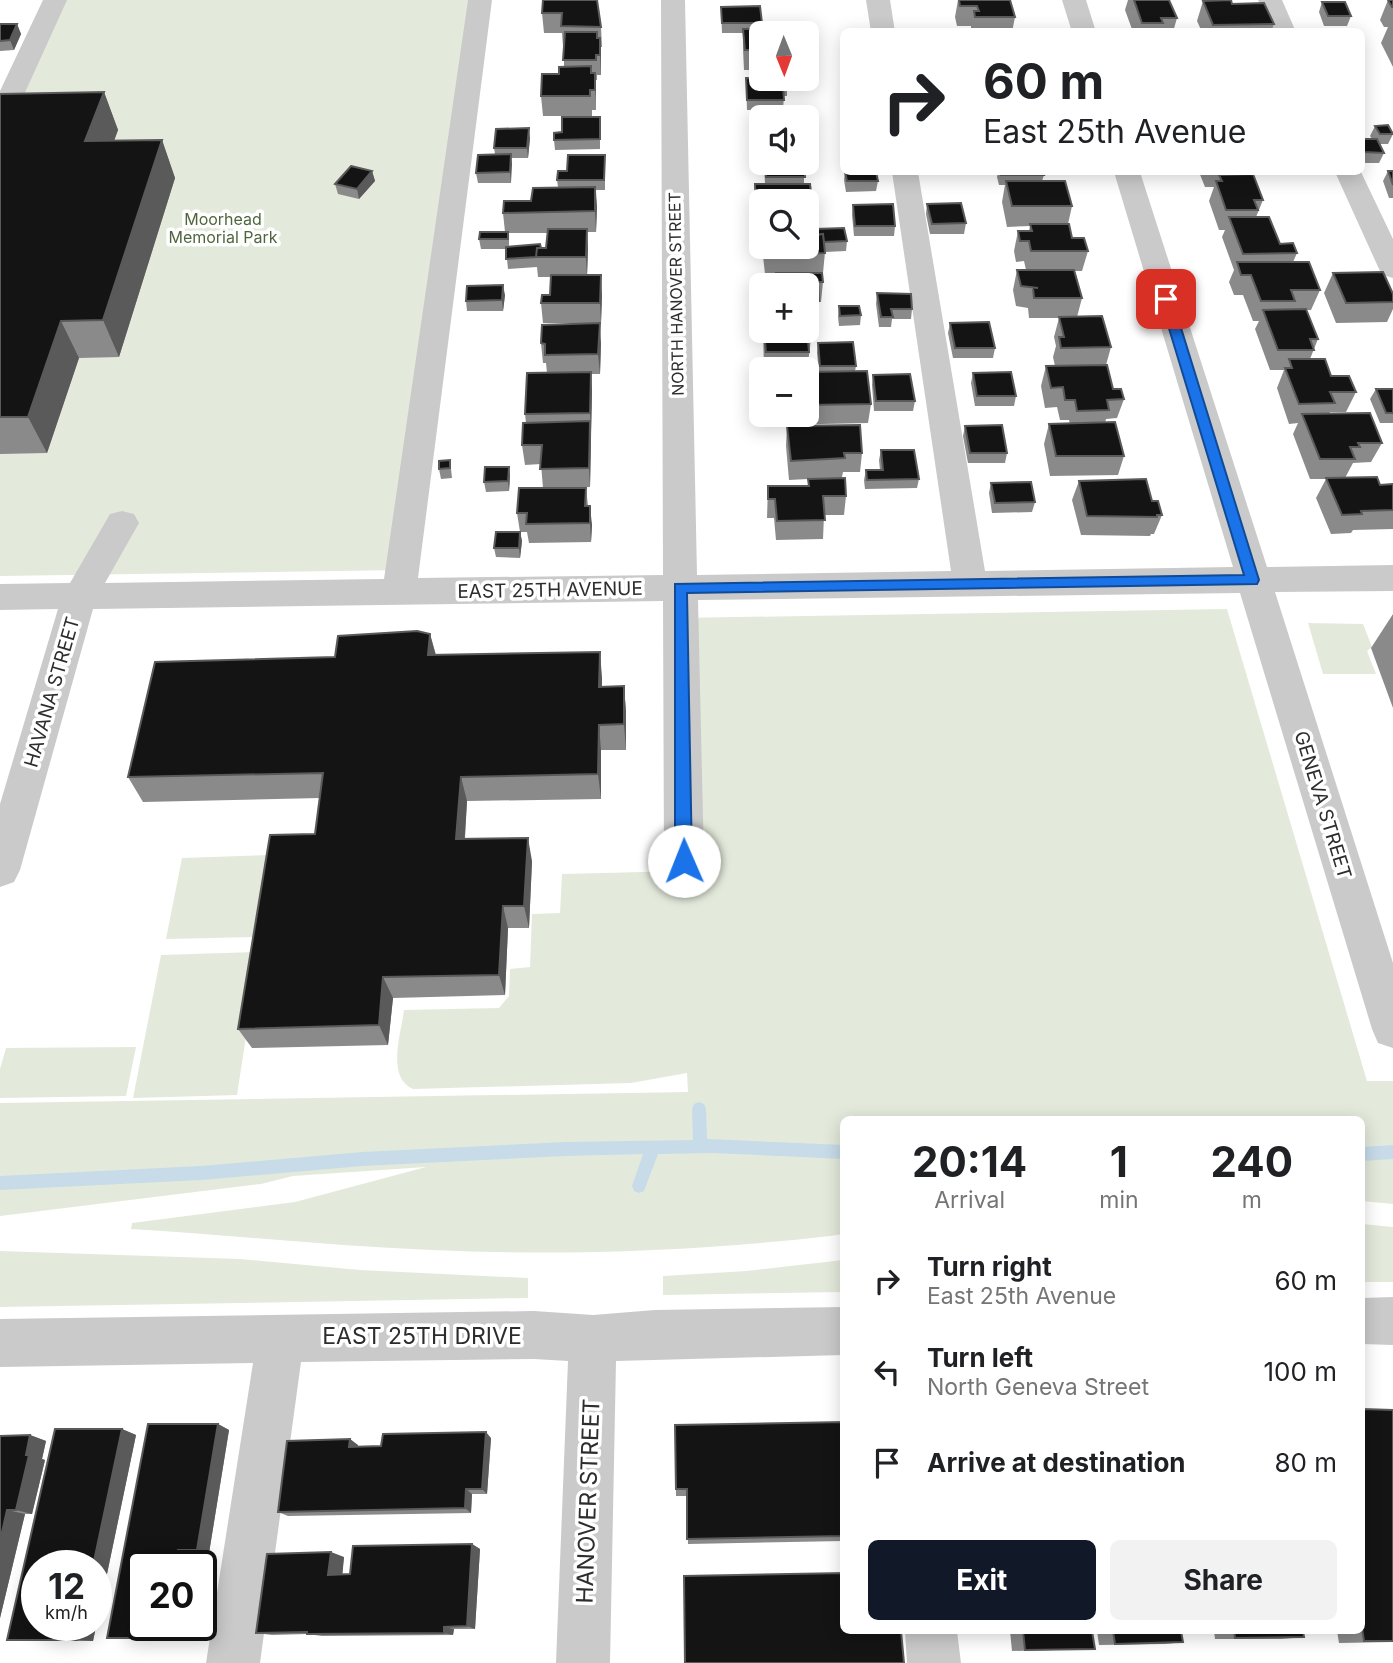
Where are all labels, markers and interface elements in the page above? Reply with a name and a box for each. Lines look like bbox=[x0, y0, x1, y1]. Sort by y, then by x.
north arrow bbox=[749, 21, 819, 91]
map controls bbox=[749, 21, 819, 427]
text: 60 m bbox=[983, 52, 1104, 111]
icon: right bbox=[868, 56, 959, 147]
button: sound bbox=[749, 105, 819, 175]
text: East 25th Avenue bbox=[983, 112, 1246, 151]
button: search bbox=[749, 189, 819, 259]
street label: NORTH HANOVER STREET bbox=[664, 192, 688, 396]
park label: Moorhead Memorial Park bbox=[168, 209, 278, 247]
pin bbox=[1136, 269, 1196, 329]
button: + bbox=[749, 273, 819, 343]
icon: arrive bbox=[1147, 280, 1185, 318]
button: − bbox=[749, 357, 819, 427]
street label: EAST 25TH AVENUE bbox=[457, 577, 643, 603]
street label: HAVANA STREET bbox=[20, 614, 84, 770]
street label: GENEVA STREET bbox=[1290, 728, 1356, 882]
position arrow bbox=[647, 824, 721, 898]
text: 20:14 bbox=[912, 1136, 1027, 1187]
text: 1 bbox=[1110, 1136, 1128, 1187]
text: 240 bbox=[1211, 1136, 1293, 1187]
text: Arrival bbox=[934, 1186, 1005, 1214]
text: min bbox=[1099, 1186, 1139, 1214]
text: m bbox=[1242, 1186, 1262, 1214]
text: Turn right bbox=[927, 1251, 1052, 1282]
icon: right bbox=[868, 1262, 906, 1300]
text: 60 m bbox=[1274, 1265, 1337, 1296]
text: East 25th Avenue bbox=[927, 1282, 1116, 1310]
street label: EAST 25TH DRIVE bbox=[322, 1322, 522, 1350]
text: Turn left bbox=[927, 1342, 1033, 1373]
icon: left bbox=[868, 1353, 906, 1391]
text: 100 m bbox=[1264, 1356, 1337, 1387]
text: North Geneva Street bbox=[927, 1373, 1149, 1401]
street label: HANOVER STREET bbox=[570, 1398, 606, 1604]
icon: arrive bbox=[868, 1444, 906, 1482]
text: Arrive at destination bbox=[927, 1447, 1186, 1478]
text: 80 m bbox=[1274, 1447, 1337, 1478]
button: Exit bbox=[868, 1540, 1096, 1620]
button: Share bbox=[1110, 1540, 1337, 1620]
speed limit sign: 20 bbox=[126, 1550, 217, 1641]
text: 12 bbox=[48, 1565, 85, 1607]
text: km/h bbox=[45, 1602, 88, 1623]

